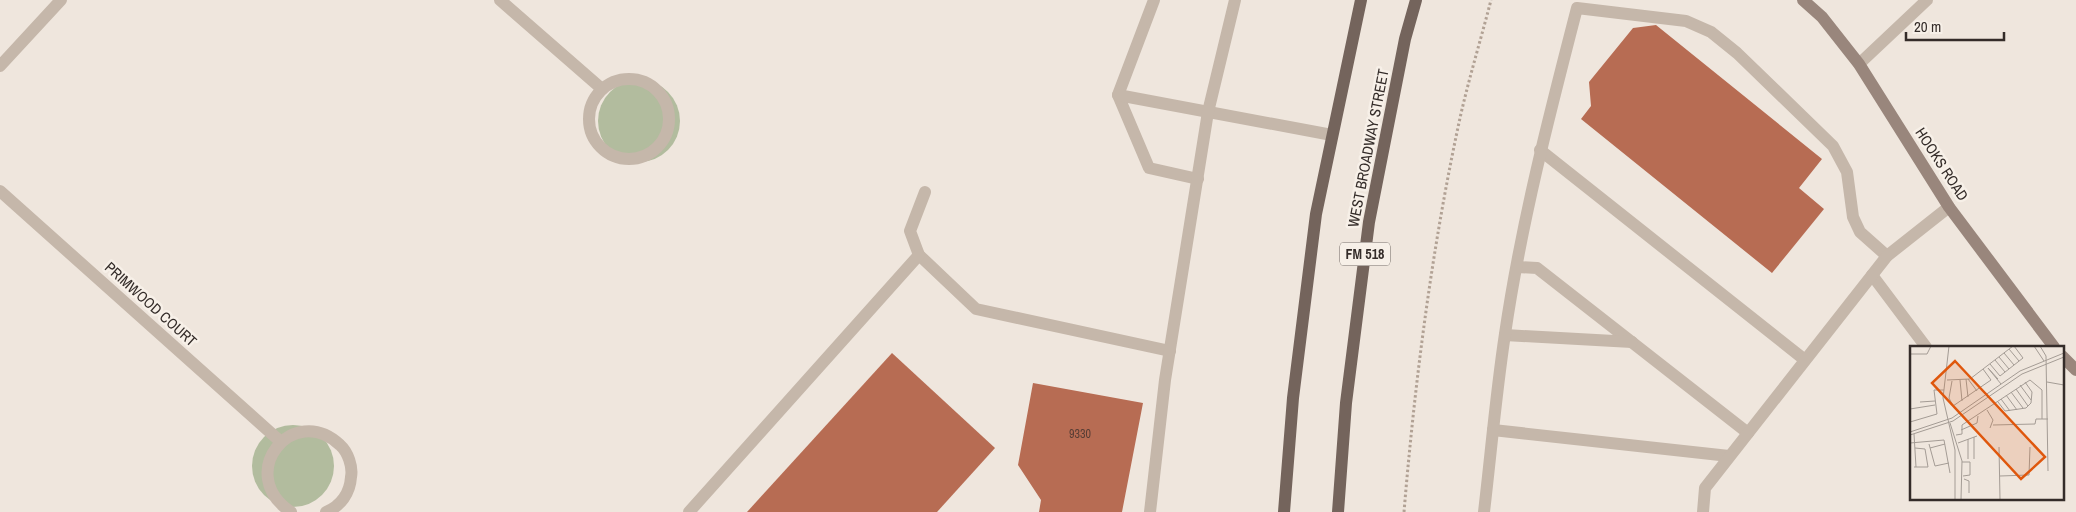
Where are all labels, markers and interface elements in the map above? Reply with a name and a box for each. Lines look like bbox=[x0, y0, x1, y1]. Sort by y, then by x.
scale bar bbox=[1906, 10, 2004, 42]
text: 20 m bbox=[1914, 16, 1941, 37]
street label: WEST BROADWAY STREET bbox=[1342, 67, 1394, 229]
street label: HOOKS ROAD bbox=[1910, 123, 1974, 205]
road number: FM 518 bbox=[1340, 242, 1390, 266]
street label: PRIMWOOD COURT bbox=[100, 257, 202, 351]
inset map bbox=[1910, 346, 2064, 500]
house number: 9330 bbox=[1069, 426, 1091, 442]

